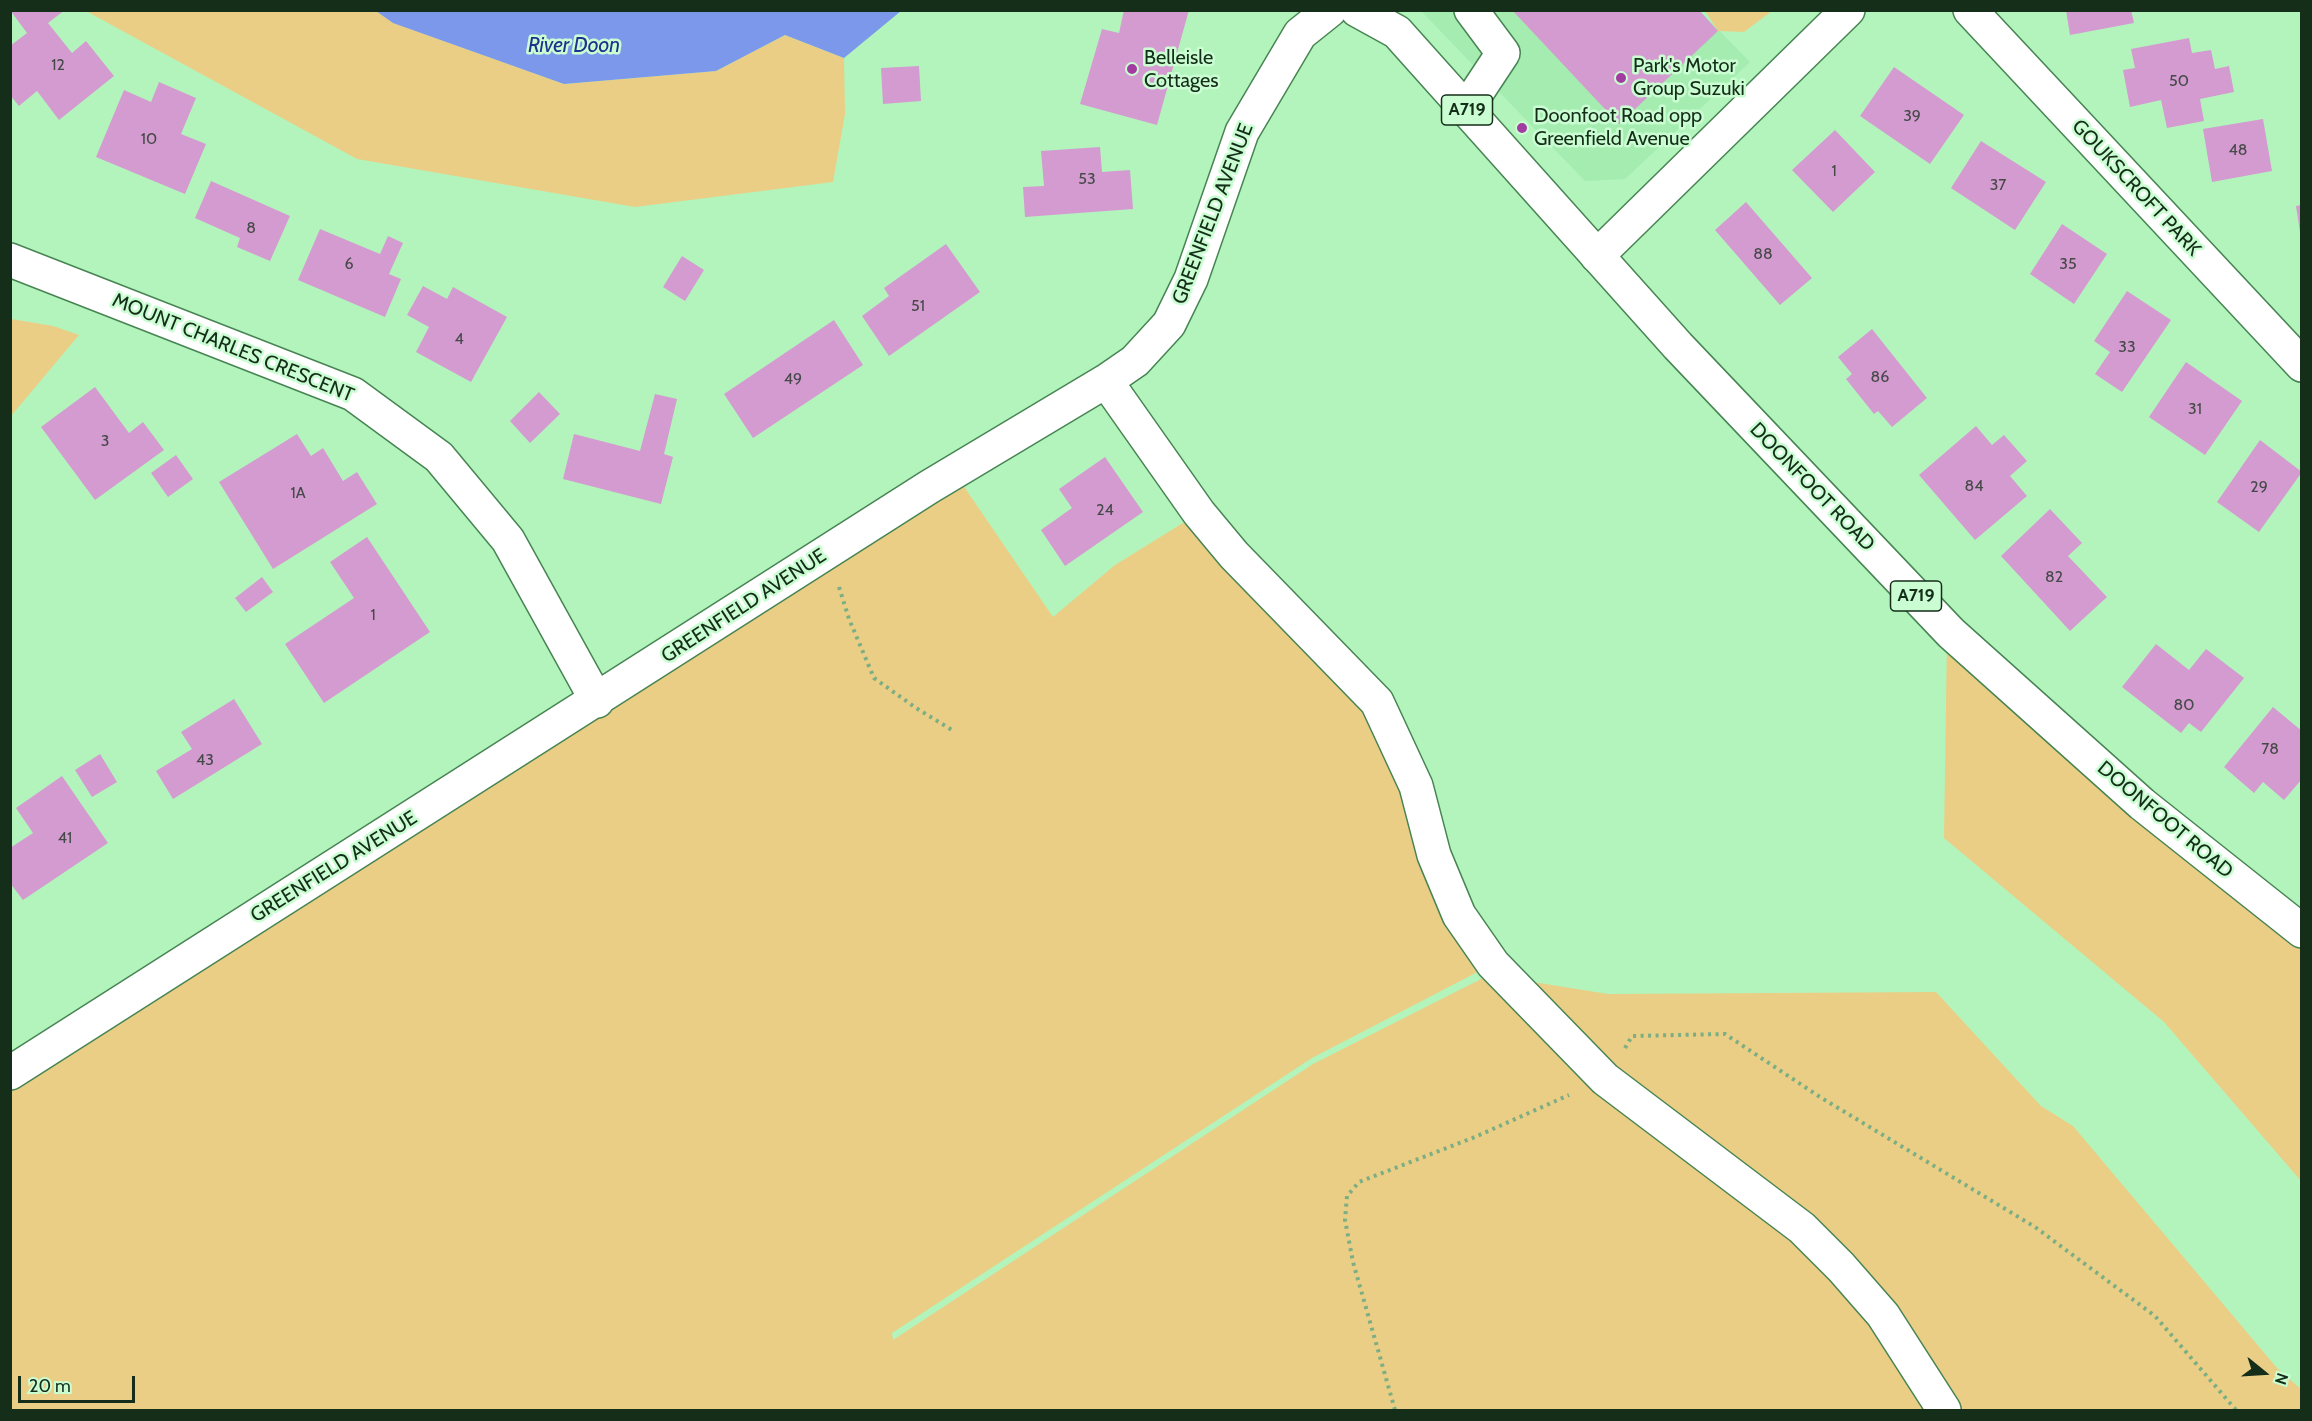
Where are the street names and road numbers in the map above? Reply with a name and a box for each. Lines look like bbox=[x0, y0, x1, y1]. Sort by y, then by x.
road number: A719 bbox=[1442, 95, 1492, 125]
street label: GOUKSCROFT PARK bbox=[2067, 115, 2205, 261]
street label: GREENFIELD AVENUE bbox=[1167, 120, 1259, 308]
street label: MOUNT CHARLES CRESCENT bbox=[109, 288, 357, 408]
street label: DOONFOOT ROAD bbox=[1745, 418, 1879, 556]
street label: GREENFIELD AVENUE bbox=[657, 544, 831, 668]
road number: A719 bbox=[1890, 581, 1942, 611]
street label: DOONFOOT ROAD bbox=[2092, 756, 2238, 884]
street label: GREENFIELD AVENUE bbox=[246, 806, 422, 928]

